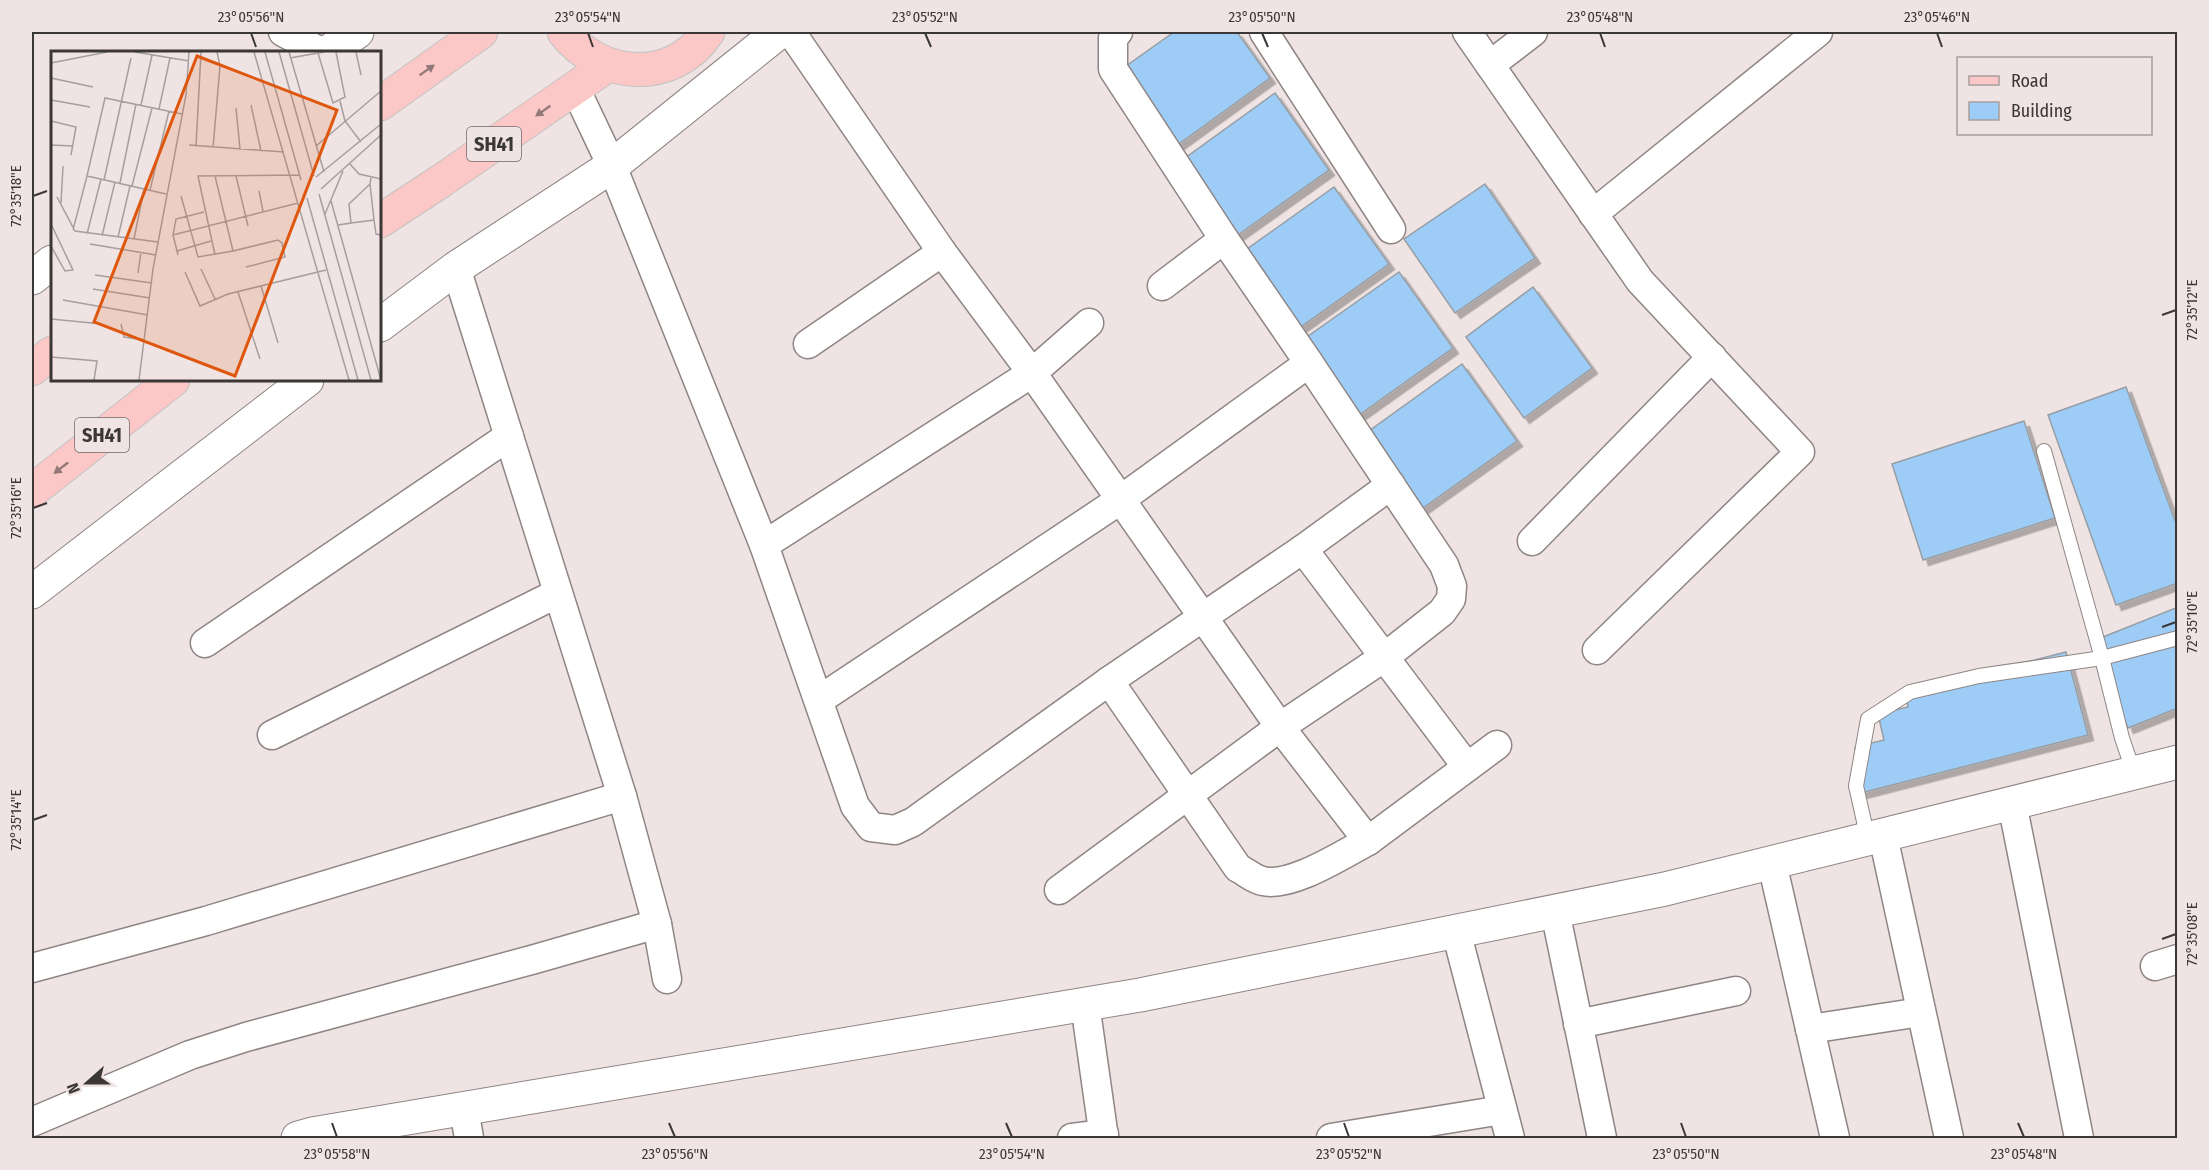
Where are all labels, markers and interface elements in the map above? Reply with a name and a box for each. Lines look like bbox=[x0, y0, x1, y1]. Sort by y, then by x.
text: 23°05'56"N bbox=[218, 8, 284, 26]
text: 23°05'54"N bbox=[555, 8, 621, 26]
text: 23°05'52"N bbox=[892, 8, 958, 26]
text: 23°05'50"N bbox=[1229, 8, 1296, 26]
text: 23°05'48"N bbox=[1567, 8, 1633, 26]
text: 23°05'46"N bbox=[1904, 8, 1970, 26]
inset map bbox=[51, 51, 381, 381]
legend bbox=[1957, 57, 2152, 135]
one-way arrow bbox=[418, 64, 434, 76]
text: Road bbox=[2011, 70, 2048, 92]
text: Building bbox=[2011, 100, 2072, 122]
one-way arrow bbox=[535, 105, 551, 117]
road number: SH41 bbox=[467, 127, 521, 161]
text: 72°35'18"E bbox=[7, 165, 25, 227]
text: 72°35'12"E bbox=[2183, 280, 2201, 340]
road number: SH41 bbox=[75, 418, 129, 452]
one-way arrow bbox=[53, 461, 69, 474]
text: 72°35'16"E bbox=[7, 477, 25, 539]
text: 72°35'10"E bbox=[2183, 591, 2201, 653]
text: 72°35'14"E bbox=[7, 790, 25, 850]
text: 72°35'08"E bbox=[2183, 902, 2201, 966]
north arrow bbox=[57, 1053, 117, 1113]
text: N bbox=[63, 1080, 84, 1096]
text: 23°05'58"N bbox=[304, 1145, 370, 1163]
text: 23°05'56"N bbox=[642, 1145, 708, 1163]
text: 23°05'54"N bbox=[979, 1145, 1045, 1163]
text: 23°05'52"N bbox=[1316, 1145, 1382, 1163]
text: 23°05'50"N bbox=[1653, 1145, 1720, 1163]
text: 23°05'48"N bbox=[1991, 1145, 2057, 1163]

